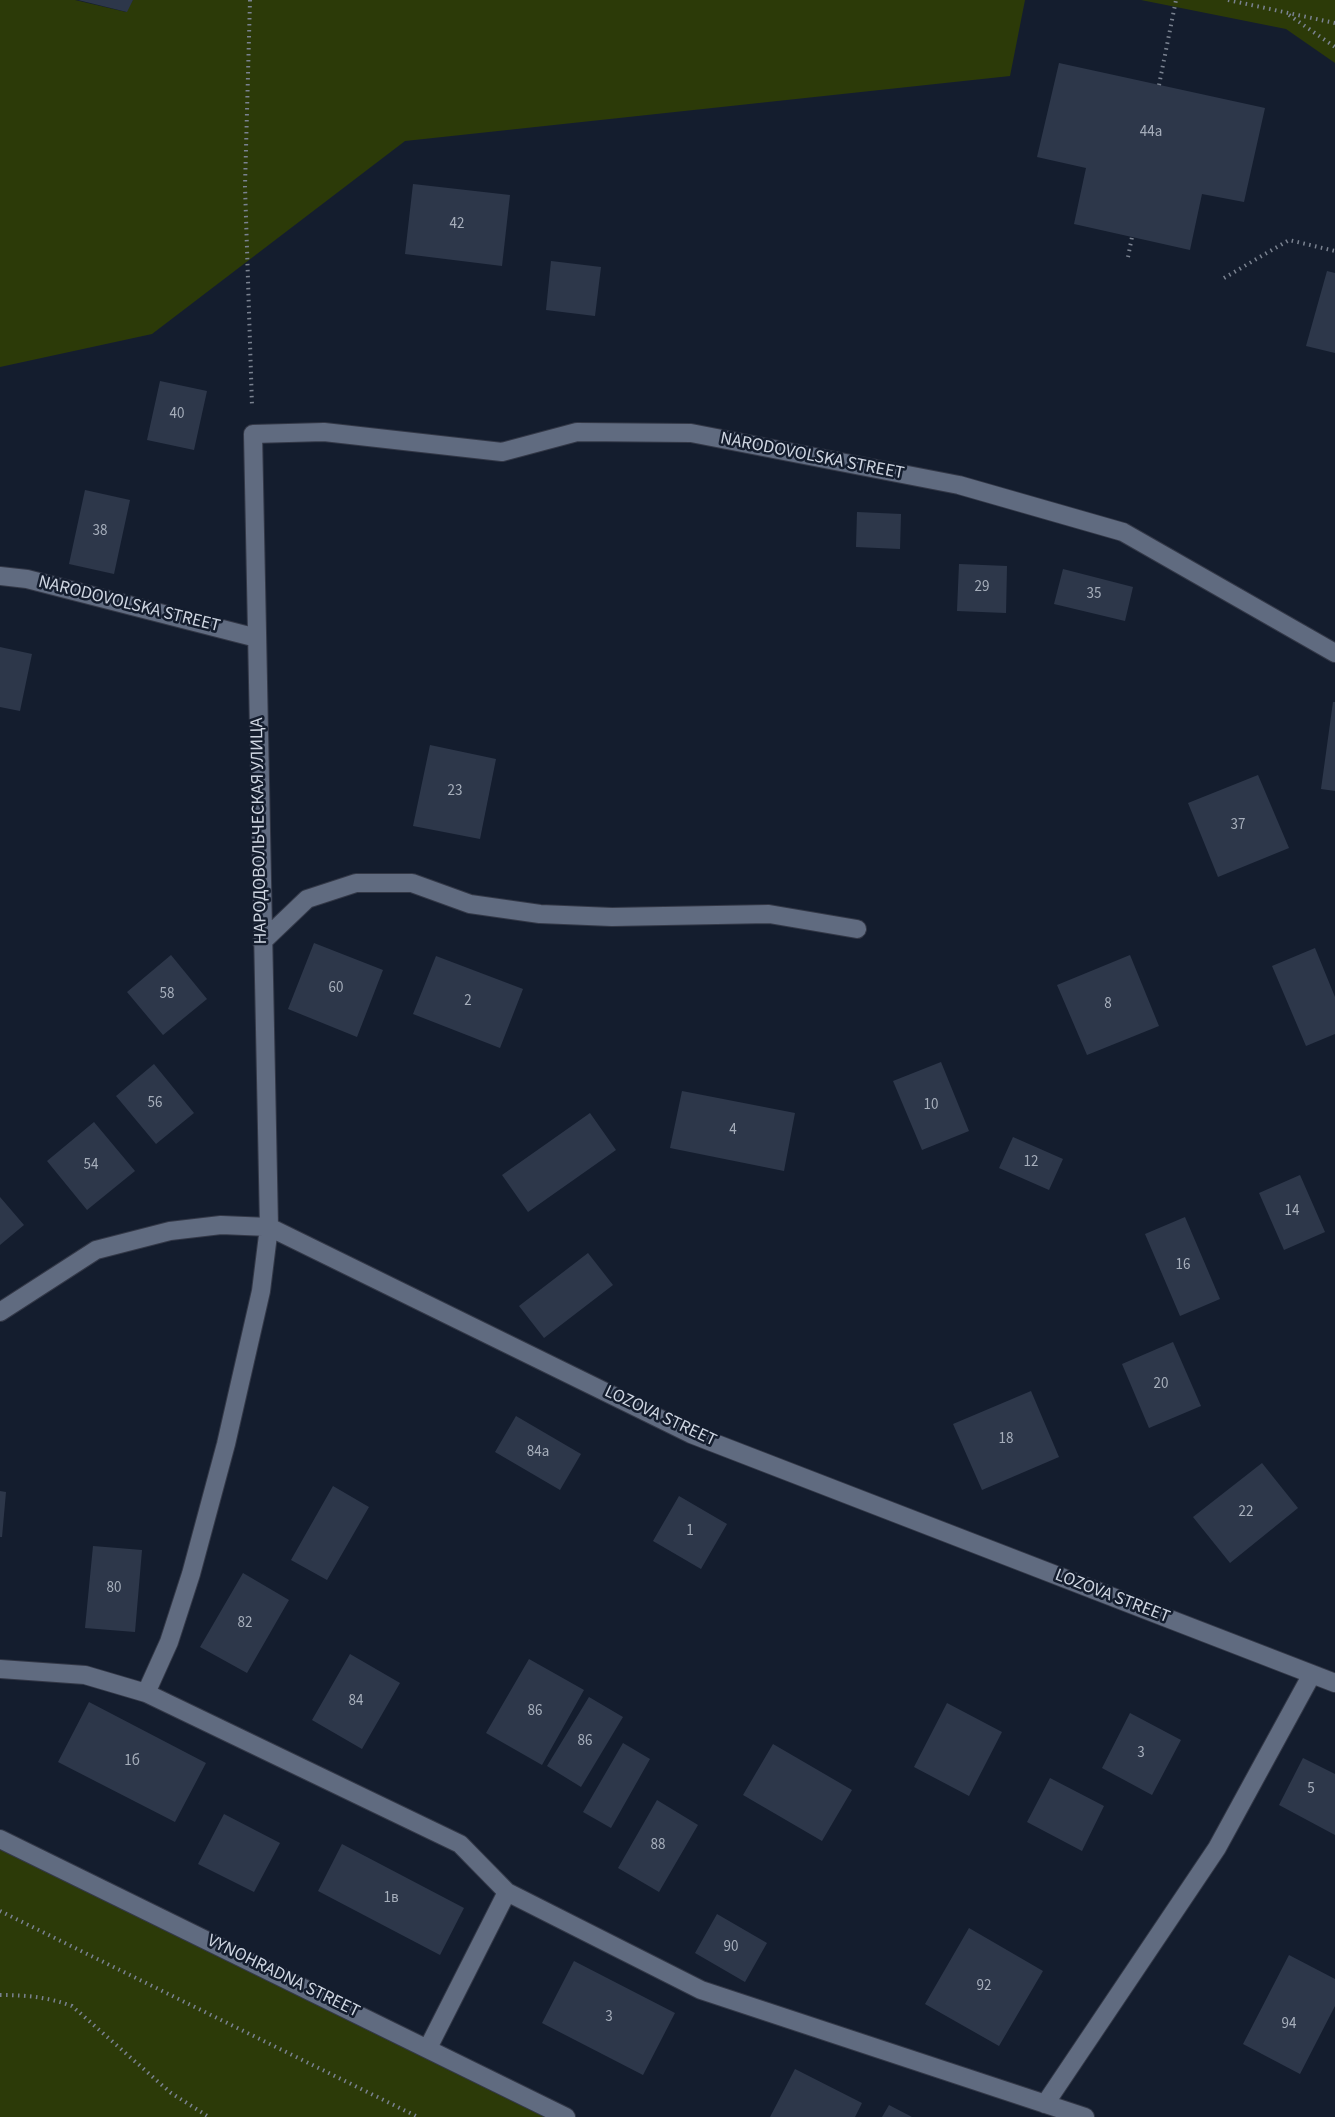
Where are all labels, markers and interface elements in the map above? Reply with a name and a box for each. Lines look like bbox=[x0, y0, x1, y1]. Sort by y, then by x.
house number: 44а bbox=[1140, 124, 1162, 142]
house number: 42 bbox=[450, 216, 464, 234]
house number: 40 bbox=[170, 406, 184, 424]
street label: NARODOVOLSKA STREET bbox=[718, 429, 906, 485]
house number: 38 bbox=[93, 523, 107, 541]
street label: NARODOVOLSKA STREET bbox=[36, 572, 222, 638]
house number: 29 bbox=[975, 579, 989, 597]
house number: 35 bbox=[1087, 586, 1101, 604]
street label: НАРОДОВОЛЬЧЕСКАЯ УЛИЦА bbox=[247, 717, 273, 945]
house number: 23 bbox=[448, 783, 462, 801]
house number: 37 bbox=[1231, 817, 1245, 835]
house number: 60 bbox=[329, 980, 343, 998]
house number: 58 bbox=[160, 986, 174, 1004]
house number: 2 bbox=[464, 993, 472, 1011]
house number: 8 bbox=[1104, 996, 1112, 1014]
house number: 56 bbox=[148, 1095, 162, 1113]
house number: 10 bbox=[924, 1097, 938, 1115]
house number: 4 bbox=[729, 1122, 737, 1140]
house number: 12 bbox=[1024, 1154, 1038, 1172]
house number: 54 bbox=[84, 1157, 98, 1175]
house number: 14 bbox=[1285, 1203, 1299, 1221]
house number: 16 bbox=[1176, 1257, 1190, 1275]
house number: 20 bbox=[1154, 1376, 1168, 1394]
street label: LOZOVA STREET bbox=[601, 1382, 719, 1452]
house number: 18 bbox=[999, 1431, 1013, 1449]
house number: 84а bbox=[527, 1444, 549, 1462]
house number: 22 bbox=[1239, 1504, 1253, 1522]
house number: 1 bbox=[686, 1523, 694, 1541]
street label: LOZOVA STREET bbox=[1052, 1565, 1172, 1629]
house number: 80 bbox=[107, 1580, 121, 1598]
house number: 82 bbox=[238, 1615, 252, 1633]
house number: 84 bbox=[349, 1693, 363, 1711]
house number: 86 bbox=[528, 1703, 542, 1721]
house number: 86 bbox=[578, 1733, 592, 1751]
house number: 3 bbox=[1137, 1745, 1145, 1763]
house number: 1б bbox=[124, 1753, 140, 1771]
house number: 5 bbox=[1307, 1781, 1315, 1799]
house number: 88 bbox=[651, 1837, 665, 1855]
house number: 1в bbox=[383, 1890, 399, 1908]
street label: VYNOHRADNA STREET bbox=[203, 1931, 363, 2023]
house number: 90 bbox=[724, 1939, 738, 1957]
house number: 92 bbox=[977, 1978, 991, 1996]
house number: 3 bbox=[605, 2009, 613, 2027]
house number: 94 bbox=[1282, 2016, 1296, 2034]

